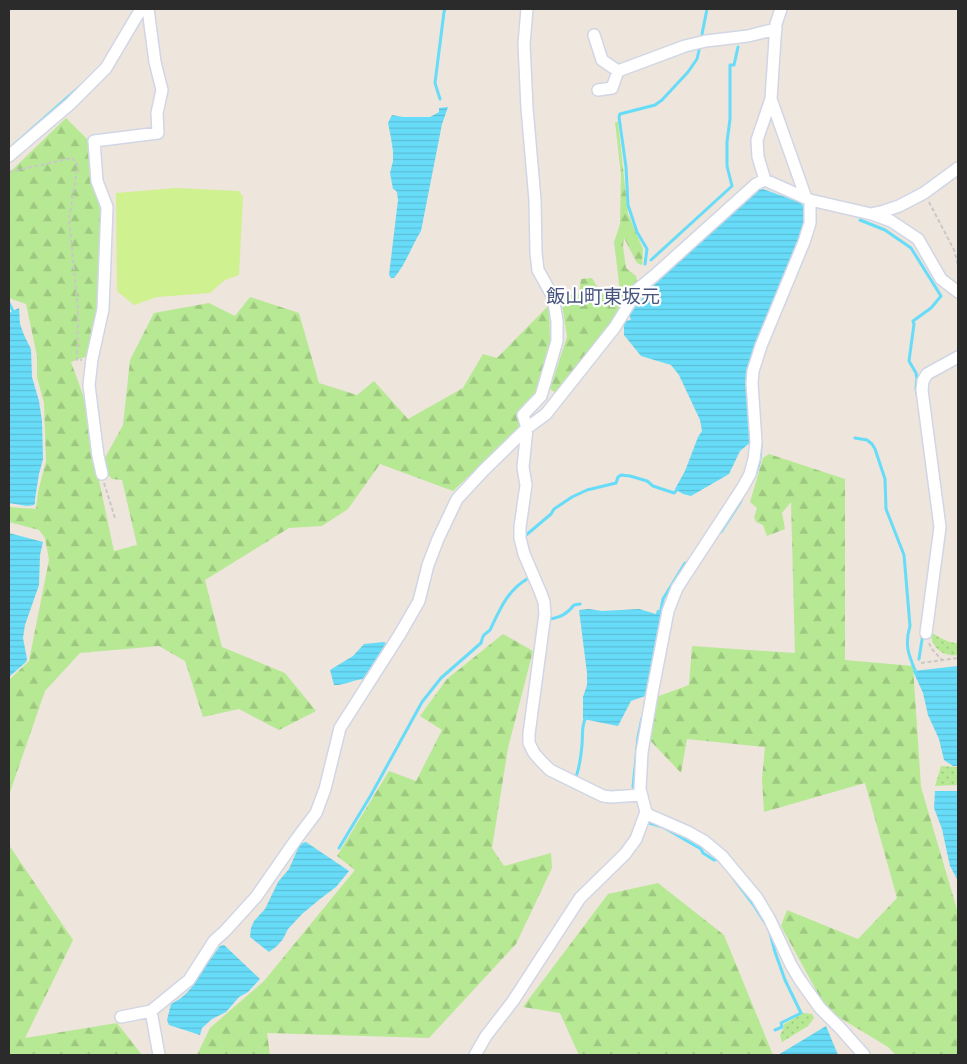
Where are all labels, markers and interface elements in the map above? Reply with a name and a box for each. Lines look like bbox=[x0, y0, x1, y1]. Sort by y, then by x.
district label: 飯山町東坂元 bbox=[546, 284, 660, 307]

